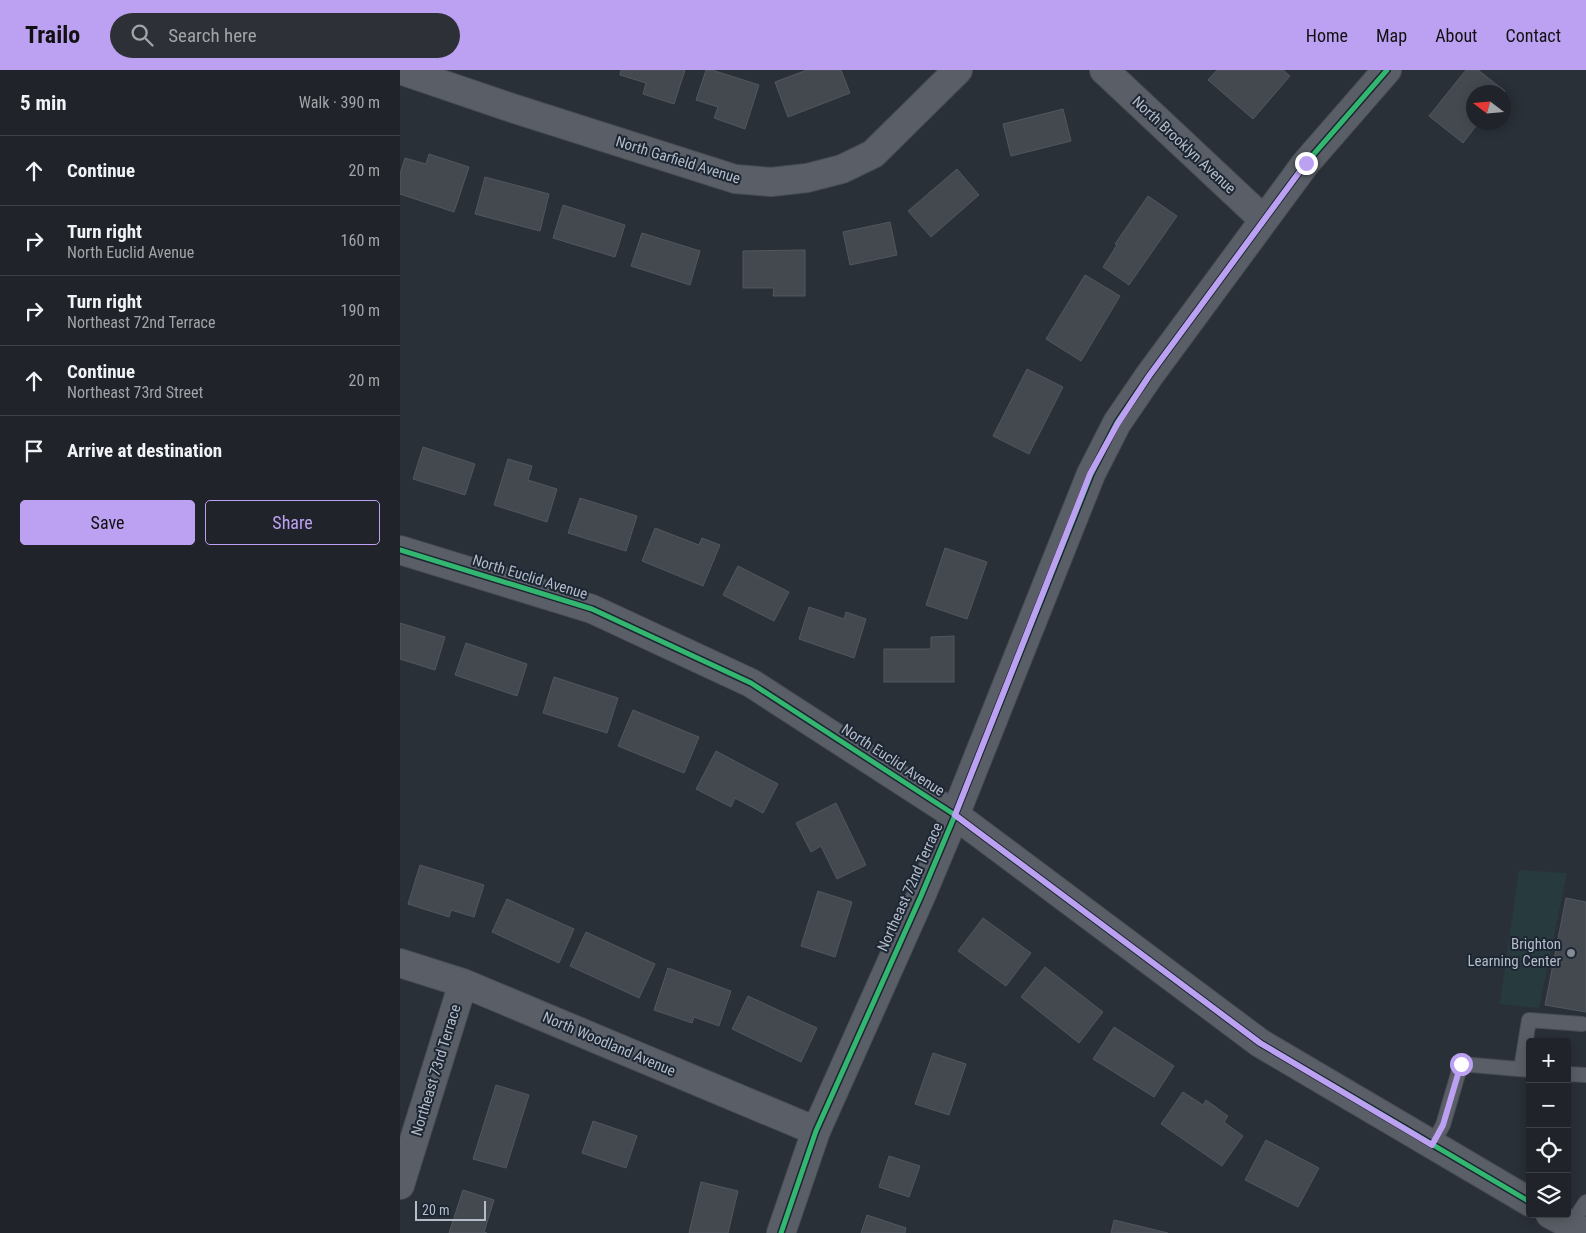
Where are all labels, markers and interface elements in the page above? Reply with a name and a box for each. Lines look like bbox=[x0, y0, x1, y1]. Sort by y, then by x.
search box bbox=[110, 13, 460, 58]
text: Trailo bbox=[25, 21, 80, 49]
icon: search bbox=[128, 21, 156, 49]
text: Search here bbox=[168, 24, 257, 47]
text: Home bbox=[1306, 25, 1348, 46]
text: Map bbox=[1376, 25, 1407, 46]
text: About bbox=[1435, 25, 1477, 46]
text: Contact bbox=[1505, 25, 1561, 46]
north arrow bbox=[1466, 85, 1511, 130]
text: 5 min bbox=[20, 91, 67, 115]
street label: North Brooklyn Avenue bbox=[1129, 92, 1239, 198]
text: Walk · 390 m bbox=[299, 93, 380, 112]
street label: North Garfield Avenue bbox=[613, 132, 743, 188]
route end bbox=[1295, 152, 1318, 175]
icon: ahead bbox=[20, 157, 48, 185]
text: Continue bbox=[67, 159, 135, 182]
text: 20 m bbox=[348, 161, 380, 180]
text: Turn right bbox=[67, 220, 142, 243]
icon: right bbox=[20, 227, 48, 255]
text: 160 m bbox=[341, 231, 380, 250]
text: North Euclid Avenue bbox=[67, 243, 194, 262]
text: Turn right bbox=[67, 290, 142, 313]
icon: right bbox=[20, 297, 48, 325]
text: 190 m bbox=[341, 301, 380, 320]
text: Northeast 72nd Terrace bbox=[67, 313, 215, 332]
text: Continue bbox=[67, 360, 135, 383]
icon: ahead bbox=[20, 367, 48, 395]
text: 20 m bbox=[348, 371, 380, 390]
text: Northeast 73rd Street bbox=[67, 383, 203, 402]
icon: arrive bbox=[20, 437, 48, 465]
text: Arrive at destination bbox=[67, 439, 222, 462]
button: Save bbox=[20, 500, 195, 545]
button: Share bbox=[205, 500, 380, 545]
street label: North Euclid Avenue bbox=[470, 551, 590, 603]
street label: North Euclid Avenue bbox=[838, 720, 948, 800]
street label: Northeast 72nd Terrace bbox=[873, 820, 947, 954]
place label: Brighton Learning Center bbox=[1467, 935, 1561, 970]
marker: Brighton Learning Center bbox=[1565, 947, 1577, 959]
street label: Northeast 73rd Terrace bbox=[407, 1002, 465, 1138]
street label: North Woodland Avenue bbox=[540, 1008, 678, 1080]
map controls bbox=[1526, 1038, 1571, 1218]
button: + bbox=[1526, 1038, 1571, 1083]
route start bbox=[1450, 1053, 1473, 1076]
button: − bbox=[1526, 1083, 1571, 1128]
button: locate bbox=[1526, 1128, 1571, 1173]
button: layers bbox=[1526, 1173, 1571, 1218]
scale bar bbox=[415, 1198, 486, 1221]
text: 20 m bbox=[422, 1202, 450, 1218]

